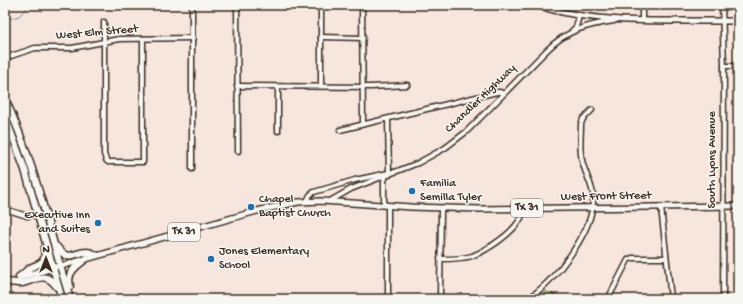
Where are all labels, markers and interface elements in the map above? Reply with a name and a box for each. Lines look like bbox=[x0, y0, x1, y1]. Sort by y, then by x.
street label: West Elm Street bbox=[56, 22, 140, 44]
street label: Chandler Highway bbox=[443, 62, 519, 136]
street label: South Lyons Avenue bbox=[706, 111, 720, 209]
place label: Familia Semilla Tyler bbox=[419, 177, 483, 205]
marker: Familia Semilla Tyler bbox=[407, 186, 417, 196]
street label: West Front Street bbox=[561, 189, 653, 205]
place label: Chapel Baptist Church bbox=[258, 193, 331, 221]
road number: TX 31 bbox=[511, 199, 543, 217]
marker: Chapel Baptist Church bbox=[246, 202, 256, 212]
place label: Executive Inn and Suites bbox=[24, 209, 91, 237]
marker: Executive Inn and Suites bbox=[93, 218, 103, 228]
road number: TX 31 bbox=[168, 223, 200, 241]
north arrow bbox=[26, 238, 66, 278]
text: N bbox=[42, 244, 50, 256]
place label: Jones Elementary School bbox=[219, 245, 309, 273]
marker: Jones Elementary School bbox=[206, 254, 216, 264]

